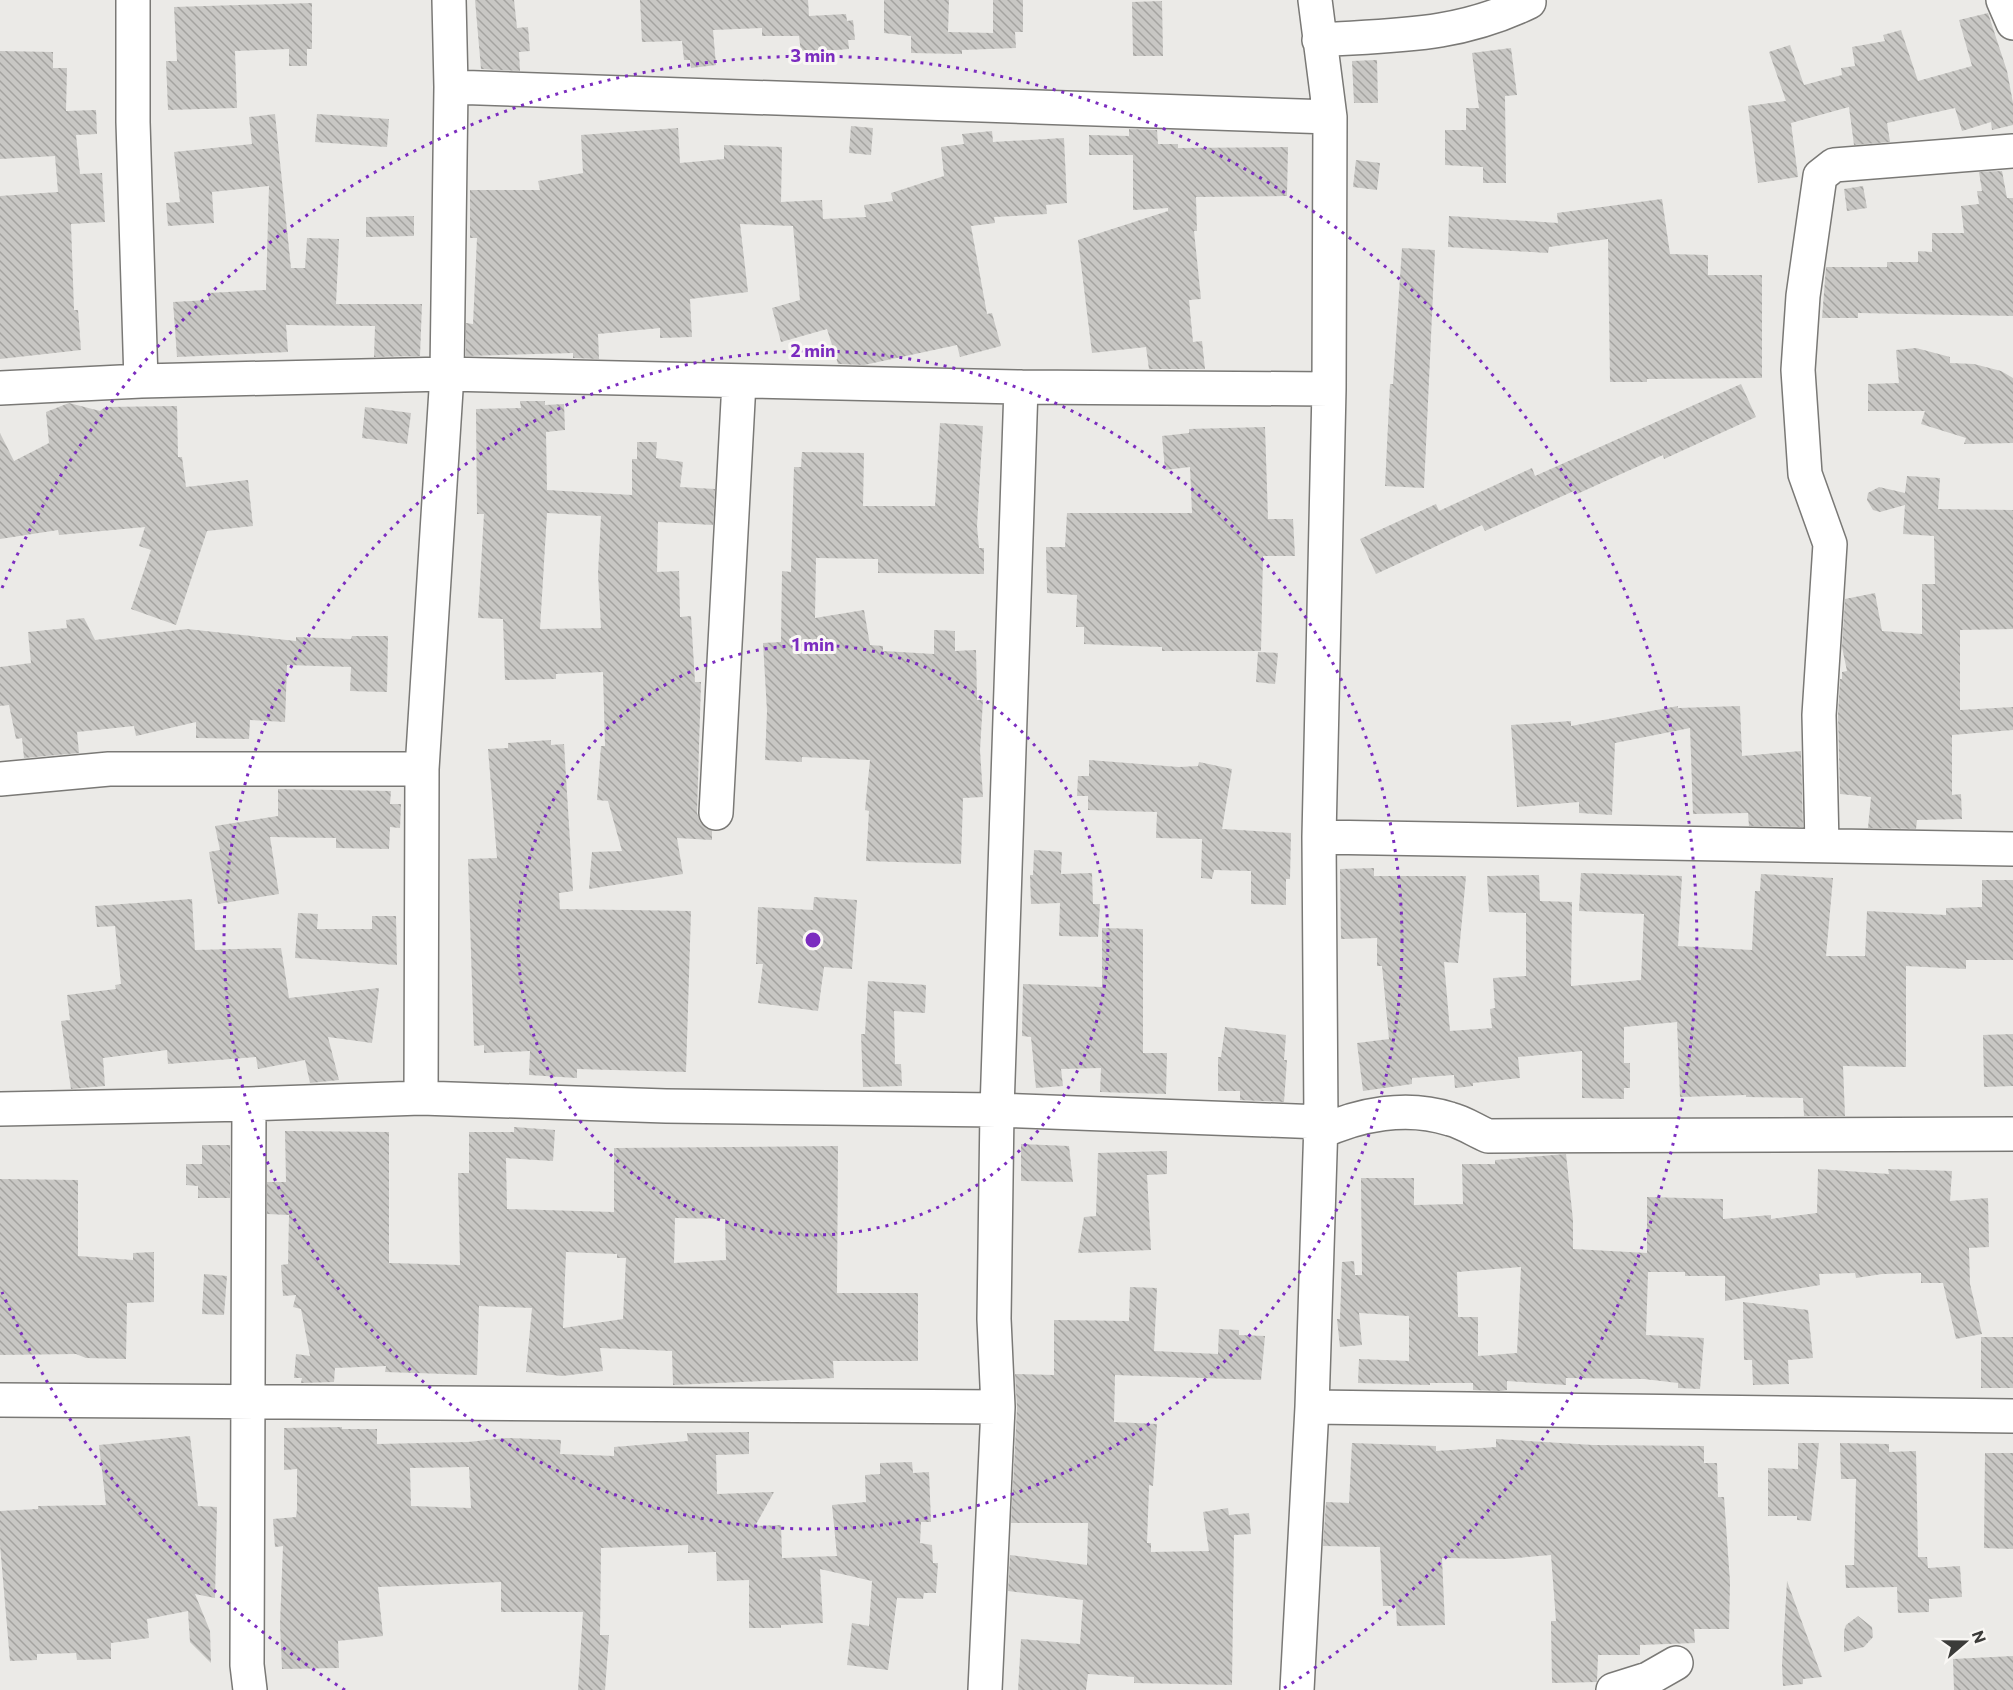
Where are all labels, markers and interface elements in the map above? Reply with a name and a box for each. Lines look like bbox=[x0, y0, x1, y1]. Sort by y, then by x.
text: 3 min bbox=[790, 44, 836, 66]
text: 2 min bbox=[791, 339, 835, 361]
text: 1 min bbox=[792, 633, 834, 655]
centre of rings bbox=[803, 930, 823, 950]
north arrow bbox=[1935, 1612, 1995, 1672]
text: N bbox=[1969, 1628, 1991, 1646]

